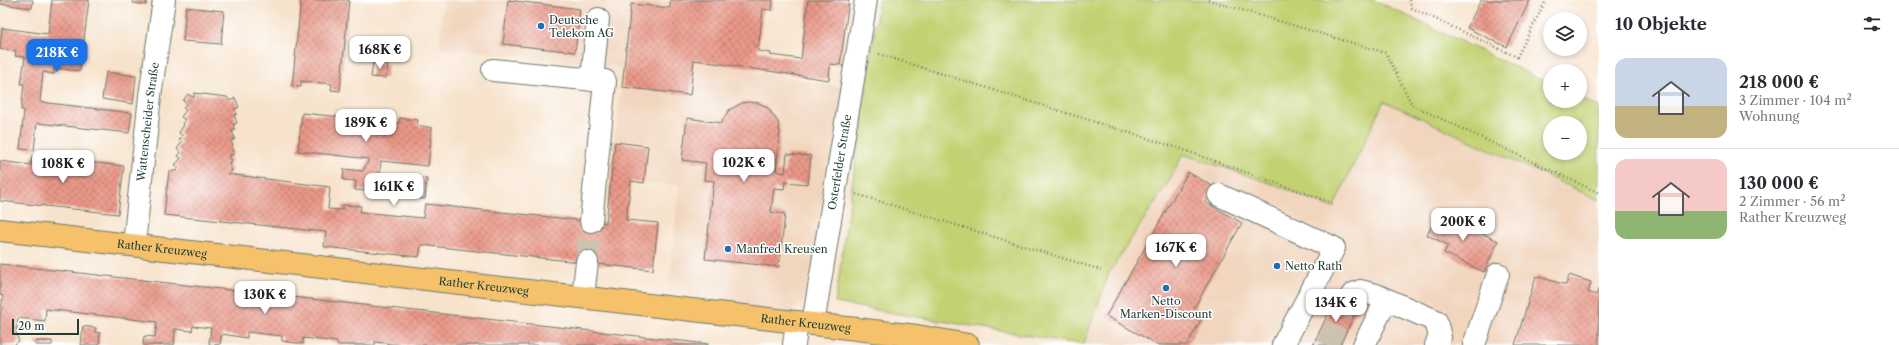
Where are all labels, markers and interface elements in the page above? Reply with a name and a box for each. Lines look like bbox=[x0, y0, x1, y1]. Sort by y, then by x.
map controls bbox=[1543, 12, 1587, 160]
button: layers bbox=[1543, 12, 1587, 56]
place label: Deutsche Telekom AG bbox=[549, 13, 614, 40]
icon: filters bbox=[1861, 13, 1883, 35]
text: 10 Objekte bbox=[1615, 14, 1707, 34]
marker: Deutsche Telekom AG bbox=[536, 21, 546, 31]
pin: 168K € bbox=[347, 36, 413, 70]
pin: 218K € bbox=[24, 39, 90, 73]
text: 168K € bbox=[358, 41, 402, 57]
text: 218K € bbox=[35, 44, 79, 60]
street label: Wattenscheider Straße bbox=[134, 61, 162, 183]
button: + bbox=[1543, 64, 1587, 108]
text: 218 000 € bbox=[1739, 72, 1819, 92]
icon: home bbox=[1647, 74, 1695, 122]
text: 3 Zimmer · 104 m² bbox=[1739, 92, 1852, 108]
text: Wohnung bbox=[1739, 108, 1799, 124]
pin: 189K € bbox=[333, 109, 399, 143]
street label: Osterfelder Straße bbox=[825, 113, 854, 211]
text: 189K € bbox=[344, 114, 388, 130]
button: − bbox=[1543, 116, 1587, 160]
pin: 102K € bbox=[711, 149, 777, 183]
pin: 108K € bbox=[30, 150, 96, 184]
text: 102K € bbox=[722, 154, 766, 170]
text: 108K € bbox=[41, 155, 85, 171]
pin: 161K € bbox=[361, 173, 427, 207]
text: 130 000 € bbox=[1739, 173, 1819, 193]
icon: home bbox=[1647, 175, 1695, 223]
text: 161K € bbox=[373, 178, 415, 194]
text: 2 Zimmer · 56 m² bbox=[1739, 193, 1846, 209]
pin: 200K € bbox=[1430, 208, 1496, 242]
text: Rather Kreuzweg bbox=[1739, 209, 1846, 225]
text: 200K € bbox=[1440, 213, 1486, 229]
pin: 167K € bbox=[1143, 234, 1209, 268]
street label: Rather Kreuzweg bbox=[116, 237, 208, 261]
text: 167K € bbox=[1155, 239, 1197, 255]
place label: Manfred Kreusen bbox=[736, 242, 828, 256]
marker: Manfred Kreusen bbox=[723, 244, 733, 254]
place label: Netto Rath bbox=[1285, 259, 1342, 273]
marker: Netto Rath bbox=[1272, 261, 1282, 271]
street label: Rather Kreuzweg bbox=[438, 274, 530, 298]
pin: 130K € bbox=[232, 281, 298, 315]
marker: Netto Marken-Discount bbox=[1161, 283, 1171, 293]
text: 130K € bbox=[243, 286, 287, 302]
pin: 134K € bbox=[1303, 289, 1369, 323]
place label: Netto Marken-Discount bbox=[1120, 294, 1212, 321]
text: 134K € bbox=[1315, 294, 1357, 310]
street label: Rather Kreuzweg bbox=[760, 311, 852, 335]
scale bar bbox=[12, 317, 79, 336]
text: 20 m bbox=[18, 319, 44, 333]

